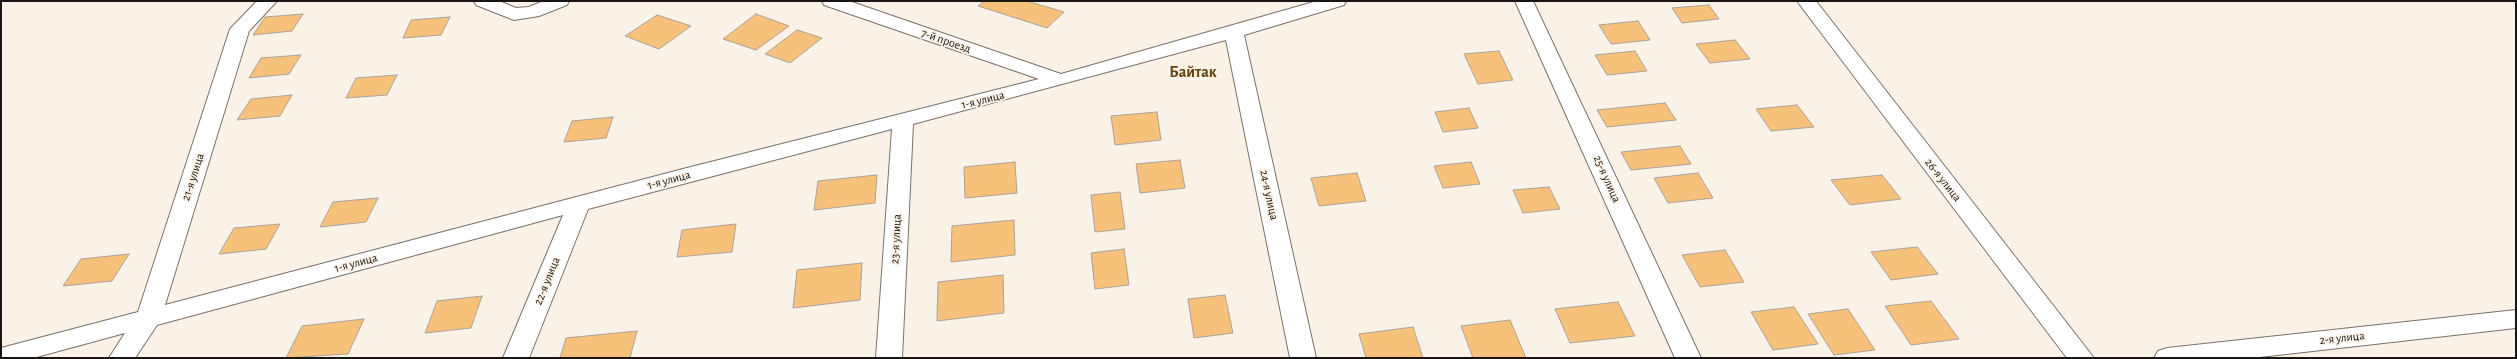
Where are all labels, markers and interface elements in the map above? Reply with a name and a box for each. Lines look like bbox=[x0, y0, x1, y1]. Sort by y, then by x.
street label: 7-й проезд bbox=[919, 26, 973, 56]
district label: Байтак bbox=[1169, 62, 1217, 82]
street label: 1-я улица bbox=[960, 88, 1006, 112]
street label: 21-я улица bbox=[179, 151, 207, 203]
street label: 25-я улица bbox=[1590, 153, 1624, 205]
street label: 26-я улица bbox=[1922, 156, 1964, 204]
street label: 1-я улица bbox=[646, 167, 692, 193]
street label: 24-я улица bbox=[1257, 169, 1281, 221]
street label: 23-я улица bbox=[887, 214, 905, 264]
street label: 1-я улица bbox=[333, 250, 379, 276]
street label: 22-я улица bbox=[531, 255, 563, 307]
street label: 2-я улица bbox=[2319, 328, 2365, 348]

